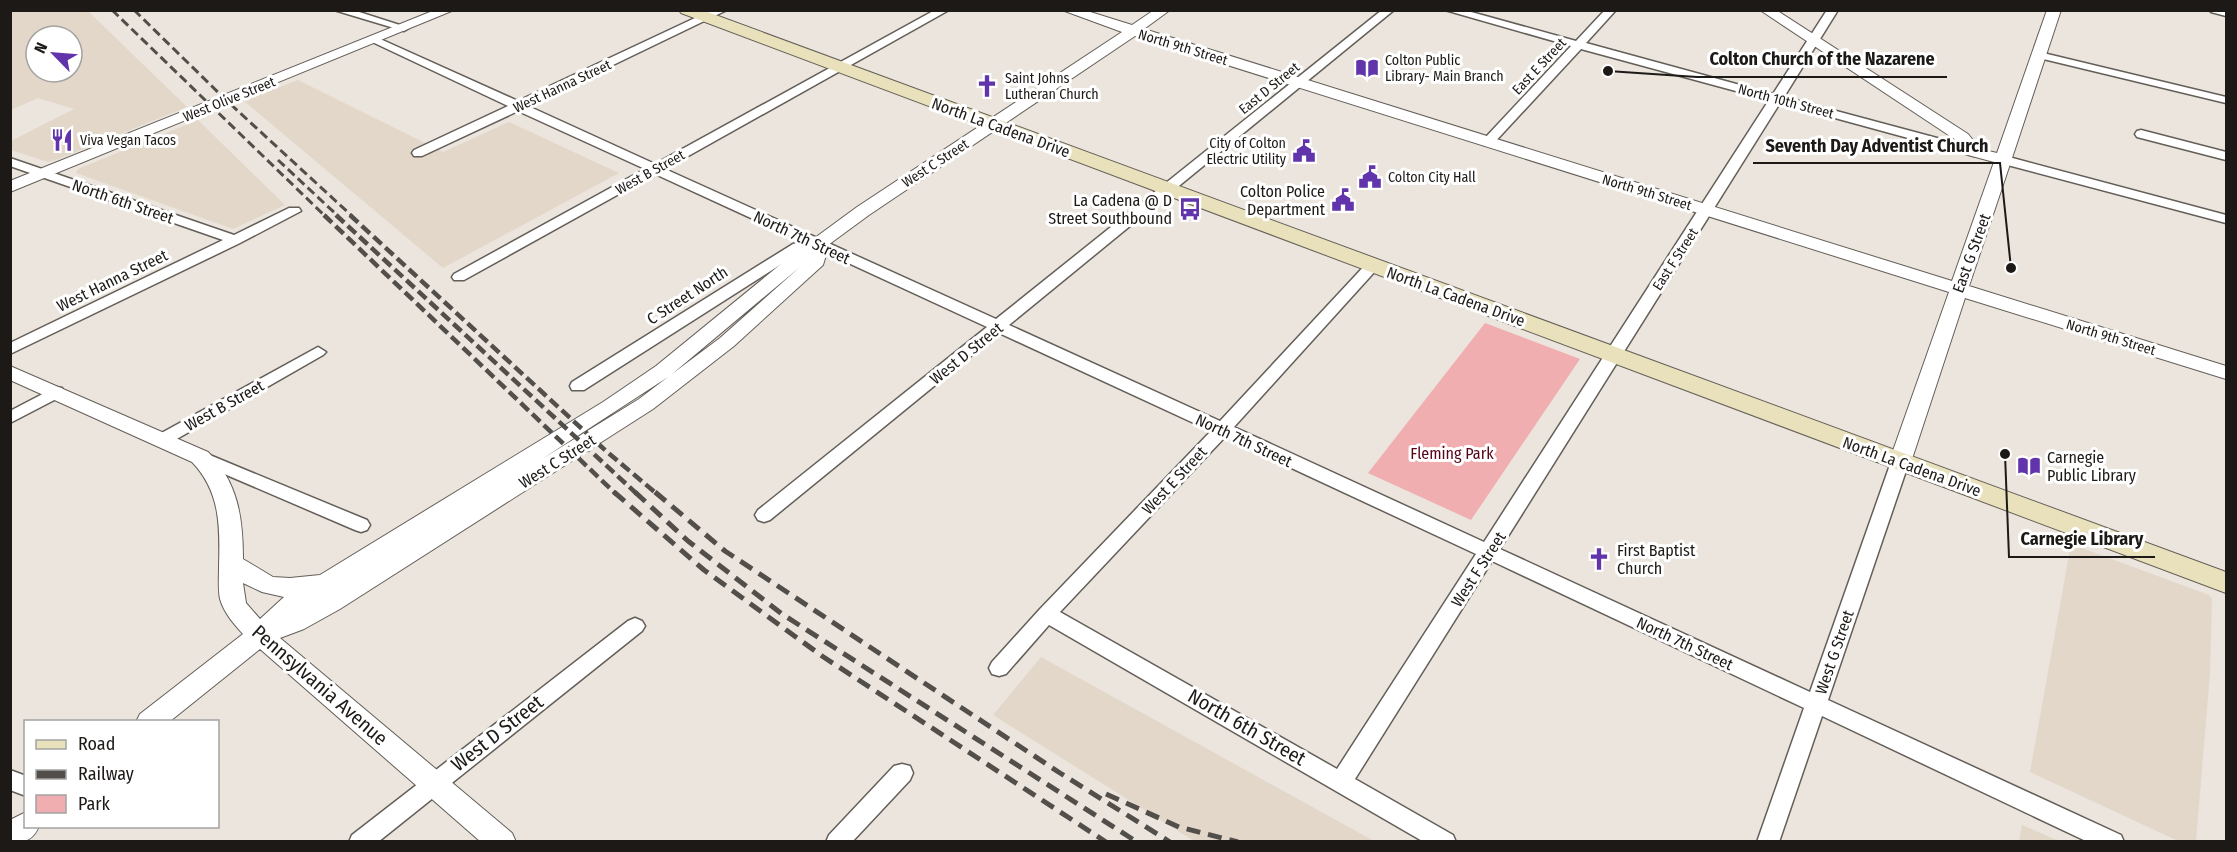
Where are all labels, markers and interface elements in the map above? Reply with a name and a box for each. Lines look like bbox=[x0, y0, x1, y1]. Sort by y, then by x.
north arrow bbox=[24, 24, 84, 84]
street label: North 9th Street bbox=[1136, 26, 1230, 69]
street label: East E Street bbox=[1509, 34, 1570, 98]
text: N bbox=[30, 40, 51, 56]
callout: Colton Church of the Nazarene bbox=[1697, 41, 1947, 77]
text: Colton Church of the Nazarene bbox=[1709, 48, 1935, 70]
place label: Colton Public Library- Main Branch bbox=[1385, 52, 1504, 85]
library icon: Colton Public Library- Main Branch bbox=[1354, 55, 1380, 81]
street label: West Hanna Street bbox=[511, 56, 614, 117]
street label: East D Street bbox=[1236, 59, 1303, 118]
place label: Saint Johns Lutheran Church bbox=[1005, 70, 1099, 103]
street label: West Olive Street bbox=[181, 73, 278, 126]
church icon: Saint Johns Lutheran Church bbox=[974, 73, 1000, 99]
street label: North 10th Street bbox=[1736, 81, 1836, 123]
street label: North La Cadena Drive bbox=[929, 94, 1073, 161]
restaurant icon: Viva Vegan Tacos bbox=[49, 127, 75, 153]
callout: Seventh Day Adventist Church bbox=[1753, 127, 2000, 163]
place label: Viva Vegan Tacos bbox=[80, 132, 176, 149]
street label: West C Street bbox=[899, 135, 972, 191]
place label: City of Colton Electric Utility bbox=[1206, 135, 1287, 168]
text: Seventh Day Adventist Church bbox=[1765, 135, 1989, 157]
public building icon: City of Colton Electric Utility bbox=[1291, 138, 1317, 164]
street label: West B Street bbox=[613, 146, 688, 198]
public building icon: Colton City Hall bbox=[1357, 164, 1383, 190]
place label: Colton City Hall bbox=[1388, 169, 1476, 186]
street label: North 9th Street bbox=[1600, 171, 1694, 214]
street label: North 6th Street bbox=[70, 175, 177, 228]
place label: Colton Police Department bbox=[1240, 182, 1326, 219]
public building icon: Colton Police Department bbox=[1330, 187, 1356, 213]
place label: La Cadena @ D Street Southbound bbox=[1048, 191, 1172, 228]
bus stop icon: La Cadena @ D Street Southbound bbox=[1177, 196, 1203, 222]
street label: North 7th Street bbox=[750, 207, 854, 268]
street label: East G Street bbox=[1948, 210, 1995, 295]
street label: East F Street bbox=[1649, 225, 1702, 294]
street label: West Hanna Street bbox=[54, 245, 171, 315]
street label: C Street North bbox=[643, 262, 731, 329]
street label: North La Cadena Drive bbox=[1384, 263, 1528, 330]
street label: North 9th Street bbox=[2064, 316, 2158, 359]
street label: West D Street bbox=[926, 318, 1007, 388]
street label: West B Street bbox=[181, 376, 268, 435]
street label: North 7th Street bbox=[1192, 410, 1296, 471]
street label: West C Street bbox=[515, 430, 600, 492]
street label: North La Cadena Drive bbox=[1840, 433, 1984, 500]
street label: West E Street bbox=[1138, 442, 1211, 518]
park label: Fleming Park bbox=[1410, 444, 1494, 463]
place label: Carnegie Public Library bbox=[2047, 448, 2137, 485]
library icon: Carnegie Public Library bbox=[2016, 453, 2042, 479]
callout: Carnegie Library bbox=[2009, 521, 2155, 557]
street label: West F Street bbox=[1447, 528, 1510, 610]
text: Carnegie Library bbox=[2021, 528, 2144, 550]
place label: First Baptist Church bbox=[1617, 541, 1696, 578]
church icon: First Baptist Church bbox=[1586, 546, 1612, 572]
street label: West G Street bbox=[1811, 607, 1858, 697]
street label: North 7th Street bbox=[1633, 613, 1737, 674]
street label: Pennsylvania Avenue bbox=[247, 620, 393, 750]
street label: North 6th Street bbox=[1184, 684, 1311, 771]
street label: West D Street bbox=[446, 689, 548, 776]
legend bbox=[24, 720, 219, 828]
text: Road bbox=[78, 733, 115, 755]
text: Railway bbox=[78, 763, 134, 785]
text: Park bbox=[78, 793, 111, 815]

